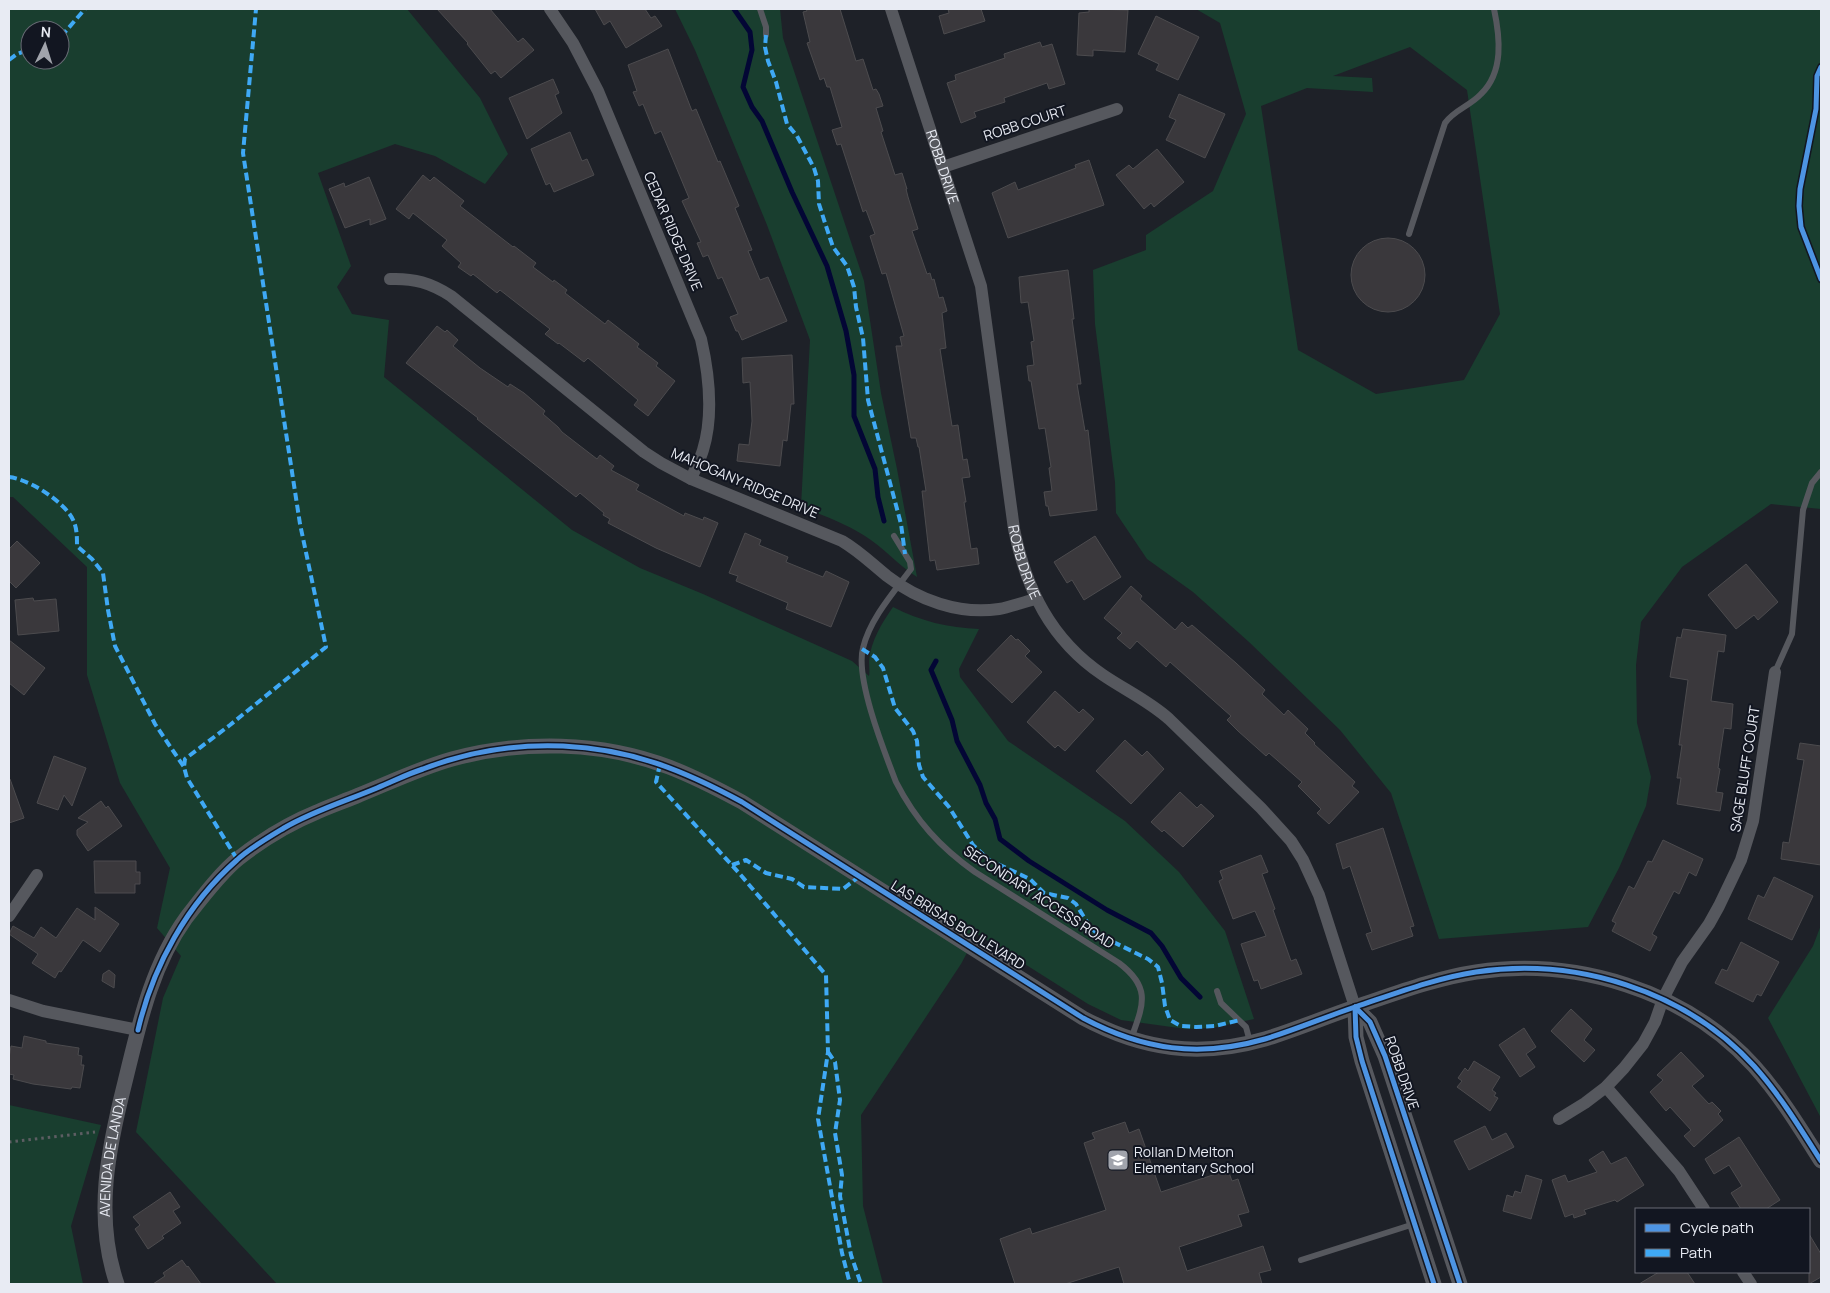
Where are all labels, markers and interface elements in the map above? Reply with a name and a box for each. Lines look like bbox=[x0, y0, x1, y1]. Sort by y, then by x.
north arrow bbox=[20, 20, 70, 70]
text: N bbox=[40, 22, 52, 41]
street label: ROBB COURT bbox=[981, 100, 1069, 145]
street label: ROBB DRIVE bbox=[922, 127, 964, 206]
street label: CEDAR RIDGE DRIVE bbox=[640, 168, 707, 293]
street label: MAHOGANY RIDGE DRIVE bbox=[669, 443, 822, 522]
street label: ROBB DRIVE bbox=[1004, 523, 1046, 602]
street label: SAGE BLUFF COURT bbox=[1725, 704, 1764, 833]
street label: SECONDARY ACCESS ROAD bbox=[960, 841, 1118, 953]
street label: LAS BRISAS BOULEVARD bbox=[888, 876, 1029, 974]
street label: ROBB DRIVE bbox=[1381, 1033, 1424, 1112]
street label: AVENIDA DE LANDA bbox=[95, 1094, 130, 1217]
place label: Rollan D Melton Elementary School bbox=[1134, 1142, 1254, 1177]
school or university icon: Rollan D Melton Elementary School bbox=[1106, 1148, 1130, 1172]
legend bbox=[1635, 1208, 1810, 1273]
text: Cycle path bbox=[1680, 1217, 1754, 1238]
text: Path bbox=[1680, 1242, 1712, 1263]

